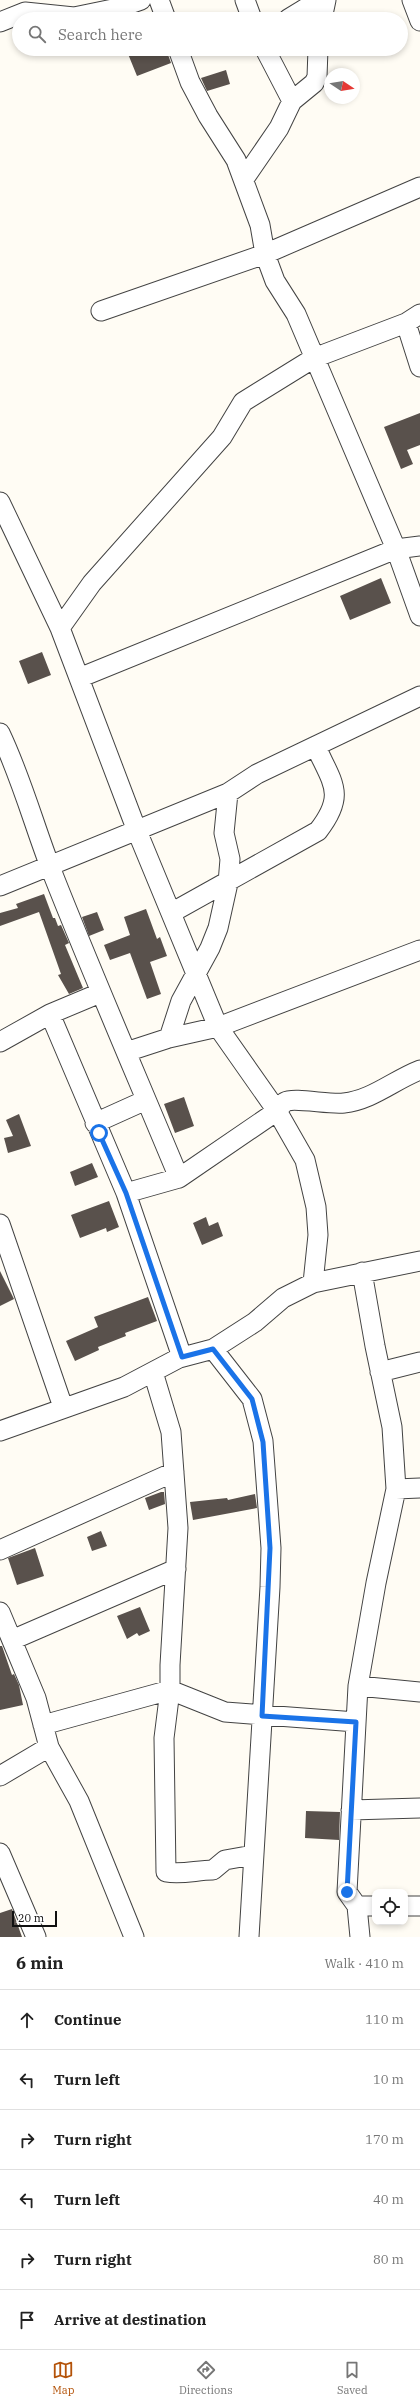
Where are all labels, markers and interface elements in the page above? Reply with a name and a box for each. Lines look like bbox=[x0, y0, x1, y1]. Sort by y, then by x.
search box bbox=[12, 12, 408, 56]
icon: search bbox=[26, 23, 48, 45]
text: Search here bbox=[58, 25, 143, 44]
north arrow bbox=[324, 68, 360, 104]
route start bbox=[90, 1124, 108, 1142]
route end bbox=[338, 1883, 356, 1901]
map controls bbox=[372, 1889, 408, 1925]
button: locate bbox=[372, 1889, 408, 1925]
scale bar bbox=[12, 1909, 57, 1928]
text: 20 m bbox=[18, 1911, 44, 1925]
text: 6 min bbox=[16, 1952, 64, 1974]
text: Walk · 410 m bbox=[325, 1955, 404, 1972]
icon: ahead bbox=[16, 2009, 38, 2031]
text: Continue bbox=[54, 2010, 121, 2029]
text: 110 m bbox=[365, 2011, 404, 2028]
icon: left bbox=[16, 2069, 38, 2091]
text: Turn left bbox=[54, 2070, 120, 2089]
text: 10 m bbox=[373, 2071, 404, 2088]
icon: right bbox=[16, 2129, 38, 2151]
text: Turn right bbox=[54, 2130, 132, 2149]
text: 170 m bbox=[365, 2131, 404, 2148]
icon: left bbox=[16, 2189, 38, 2211]
text: Turn left bbox=[54, 2190, 120, 2209]
text: 40 m bbox=[373, 2191, 404, 2208]
icon: right bbox=[16, 2249, 38, 2271]
text: Turn right bbox=[54, 2250, 132, 2269]
text: 80 m bbox=[373, 2251, 404, 2268]
icon: arrive bbox=[16, 2309, 38, 2331]
text: Arrive at destination bbox=[54, 2310, 206, 2329]
tab: Map bbox=[52, 2359, 75, 2397]
tab: Directions bbox=[179, 2359, 233, 2397]
tab: Saved bbox=[337, 2359, 368, 2397]

